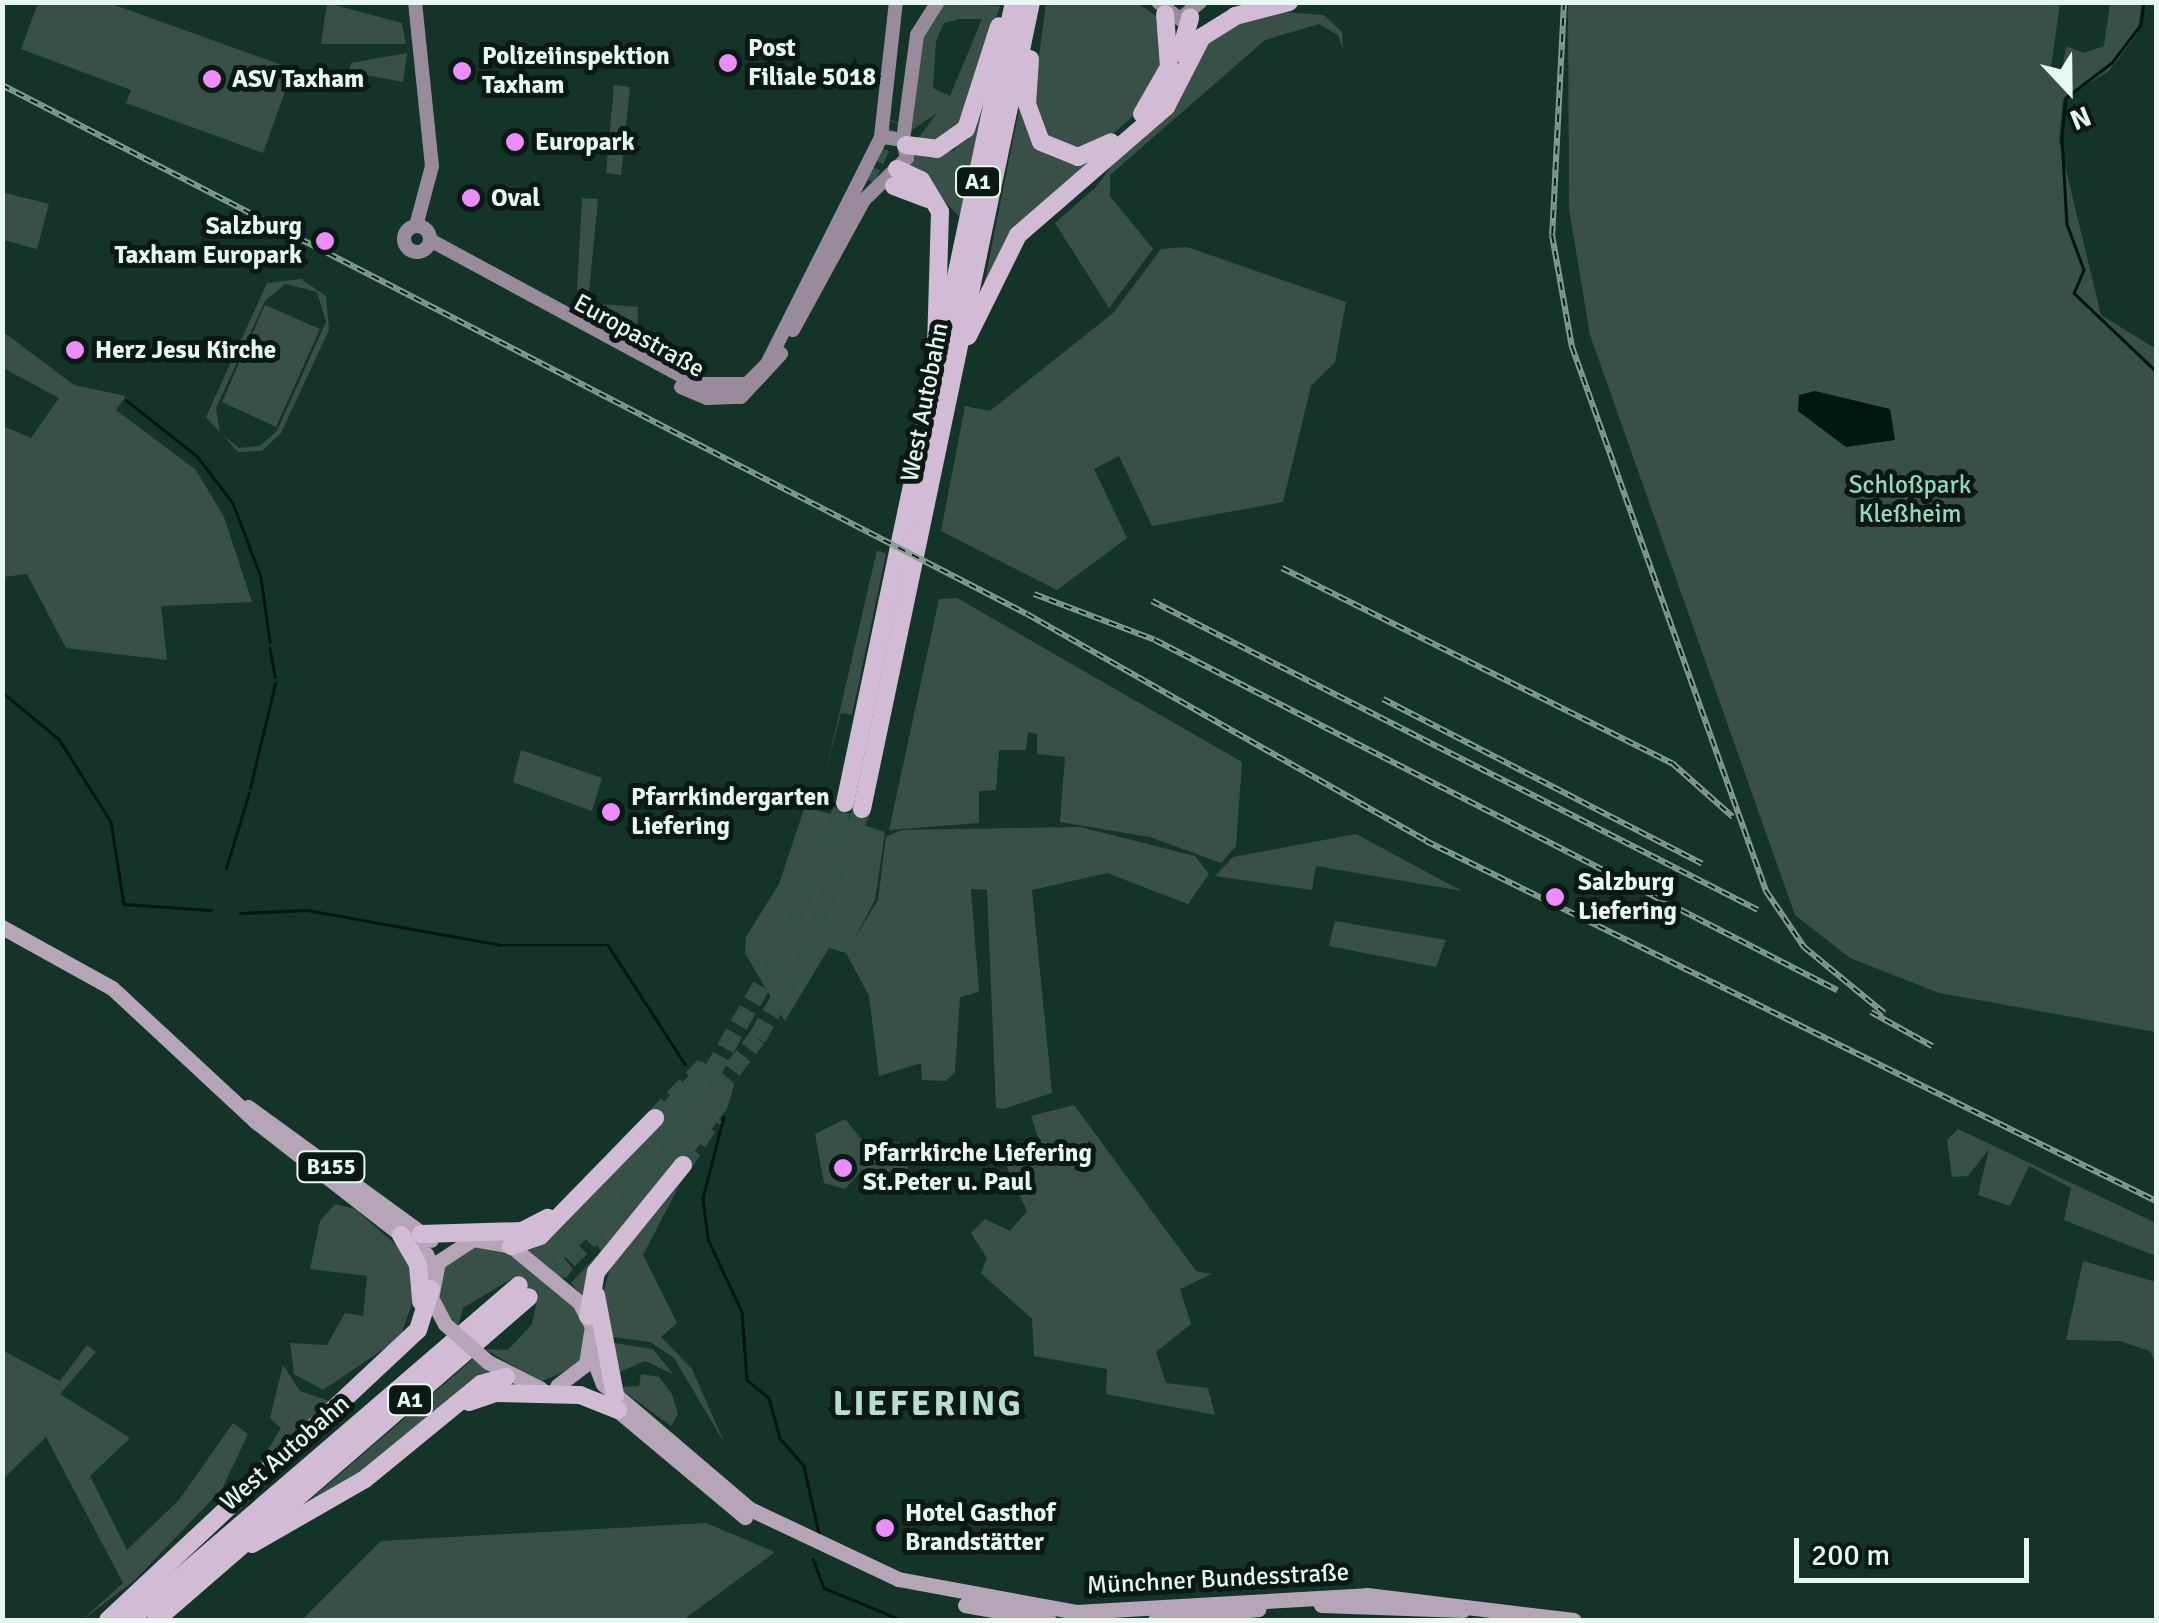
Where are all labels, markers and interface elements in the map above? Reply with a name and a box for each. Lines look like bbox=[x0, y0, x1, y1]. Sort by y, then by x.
place label: Post Filiale 5018 bbox=[748, 34, 876, 93]
north arrow bbox=[2019, 40, 2119, 140]
place label: Polizeiinspektion Taxham bbox=[482, 42, 670, 101]
marker: Post Filiale 5018 bbox=[717, 52, 739, 74]
marker: Polizeiinspektion Taxham bbox=[451, 60, 473, 82]
place label: ASV Taxham bbox=[232, 64, 364, 94]
marker: ASV Taxham bbox=[201, 68, 223, 90]
text: N bbox=[2065, 98, 2096, 137]
place label: Europark bbox=[535, 127, 635, 157]
marker: Europark bbox=[504, 131, 526, 153]
road number: A1 bbox=[953, 165, 1003, 199]
place label: Oval bbox=[491, 183, 540, 213]
marker: Oval bbox=[460, 187, 482, 209]
place label: Salzburg Taxham Europark bbox=[114, 212, 302, 271]
marker: Salzburg Taxham Europark bbox=[312, 228, 338, 254]
street label: Europastraße bbox=[568, 288, 710, 384]
street label: West Autobahn bbox=[895, 320, 955, 484]
place label: Herz Jesu Kirche bbox=[95, 335, 276, 365]
marker: Herz Jesu Kirche bbox=[64, 339, 86, 361]
park label: Schloßpark Kleßheim bbox=[1849, 471, 1971, 530]
place label: Pfarrkindergarten Liefering bbox=[631, 783, 830, 842]
marker: Pfarrkindergarten Liefering bbox=[600, 801, 622, 823]
place label: Salzburg Liefering bbox=[1578, 868, 1677, 927]
marker: Salzburg Liefering bbox=[1542, 884, 1568, 910]
place label: Pfarrkirche Liefering St.Peter u. Paul bbox=[863, 1139, 1092, 1198]
road number: B155 bbox=[296, 1150, 366, 1184]
marker: Pfarrkirche Liefering St.Peter u. Paul bbox=[832, 1157, 854, 1179]
road number: A1 bbox=[385, 1383, 435, 1417]
district label: LIEFERING bbox=[833, 1383, 1023, 1425]
street label: West Autobahn bbox=[214, 1389, 356, 1517]
place label: Hotel Gasthof Brandstätter bbox=[905, 1499, 1055, 1558]
marker: Hotel Gasthof Brandstätter bbox=[874, 1517, 896, 1539]
scale bar bbox=[1799, 1518, 2034, 1580]
text: 200 m bbox=[1811, 1537, 1890, 1574]
street label: Münchner Bundesstraße bbox=[1086, 1557, 1350, 1601]

